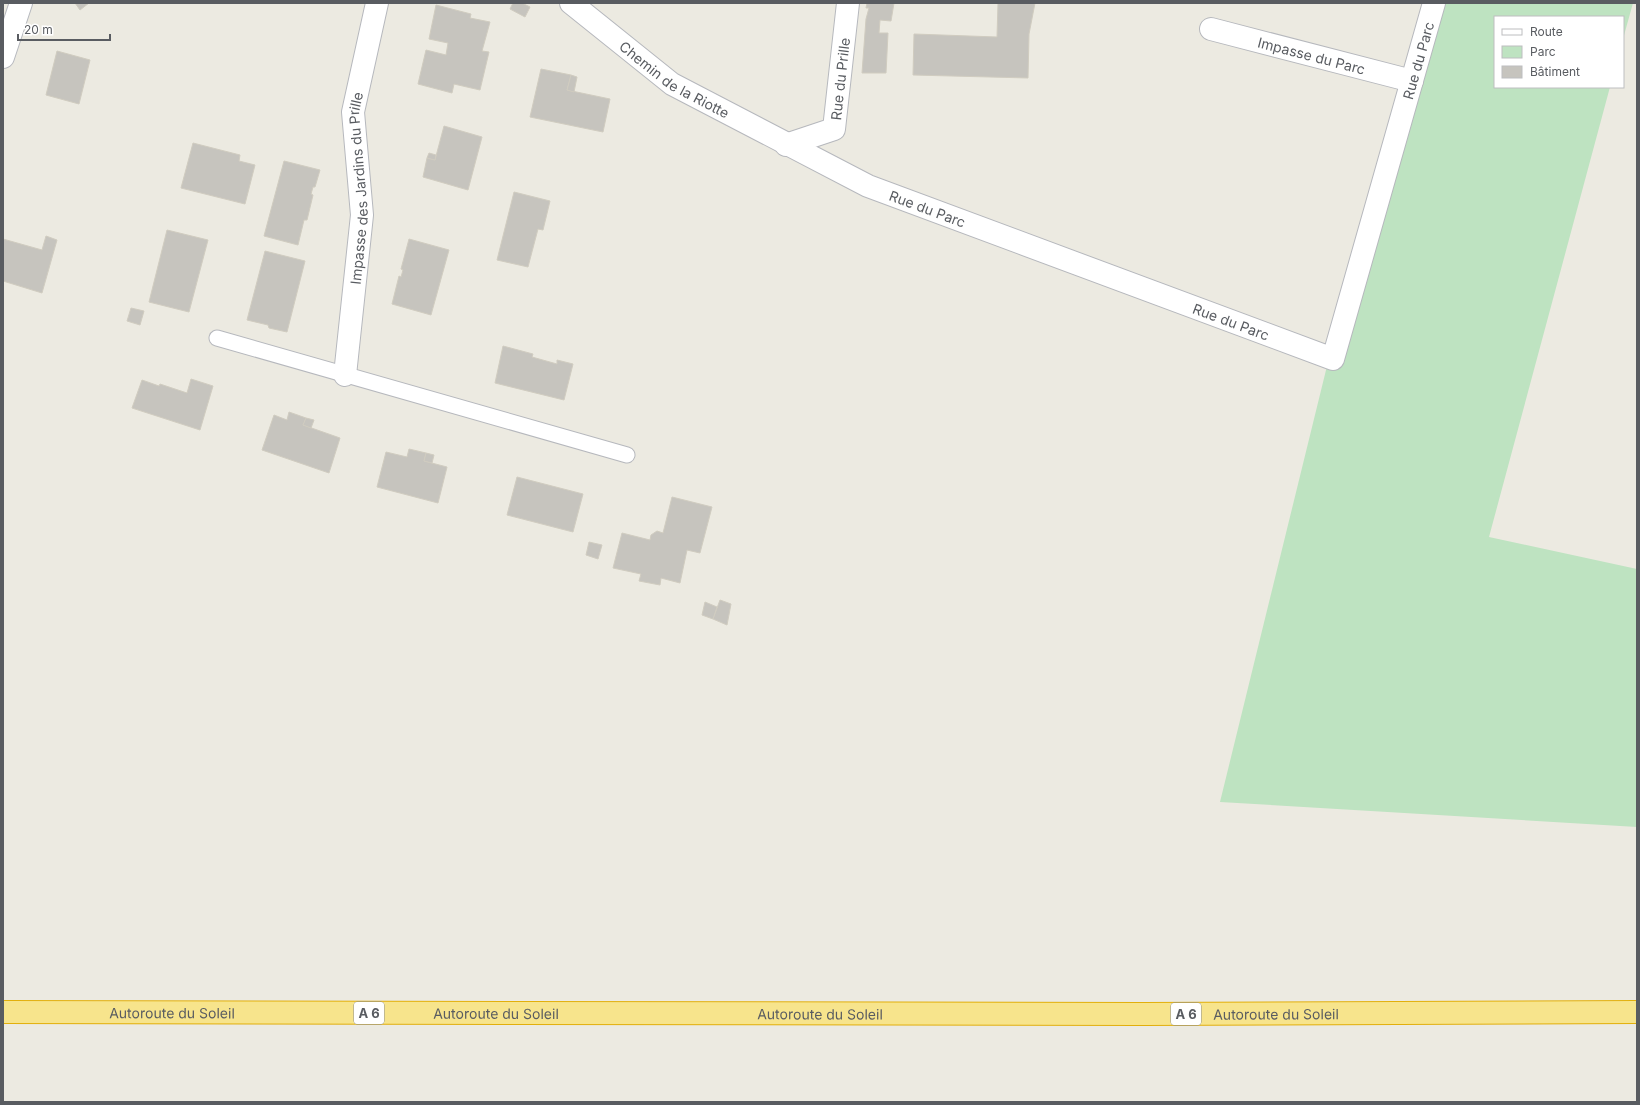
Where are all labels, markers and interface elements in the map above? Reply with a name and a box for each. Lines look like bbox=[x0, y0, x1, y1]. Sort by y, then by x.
scale bar bbox=[18, 16, 110, 42]
legend bbox=[1494, 16, 1624, 88]
street label: Rue du Parc bbox=[1399, 20, 1437, 101]
text: 20 m bbox=[24, 22, 53, 37]
text: Route bbox=[1530, 24, 1563, 39]
street label: Impasse du Parc bbox=[1256, 33, 1367, 77]
street label: Chemin de la Riotte bbox=[616, 37, 732, 121]
street label: Rue du Prille bbox=[827, 37, 853, 121]
text: Parc bbox=[1530, 44, 1556, 59]
text: Bâtiment bbox=[1530, 64, 1580, 79]
street label: Impasse des Jardins du Prille bbox=[344, 90, 371, 285]
street label: Rue du Parc bbox=[887, 186, 968, 230]
street label: Rue du Parc bbox=[1191, 299, 1272, 343]
road number: A 6 bbox=[354, 1002, 384, 1024]
road number: A 6 bbox=[1171, 1003, 1201, 1025]
street label: Autoroute du Soleil bbox=[109, 1004, 235, 1021]
street label: Autoroute du Soleil bbox=[433, 1004, 559, 1021]
street label: Autoroute du Soleil bbox=[757, 1005, 883, 1022]
street label: Autoroute du Soleil bbox=[1213, 1005, 1339, 1022]

